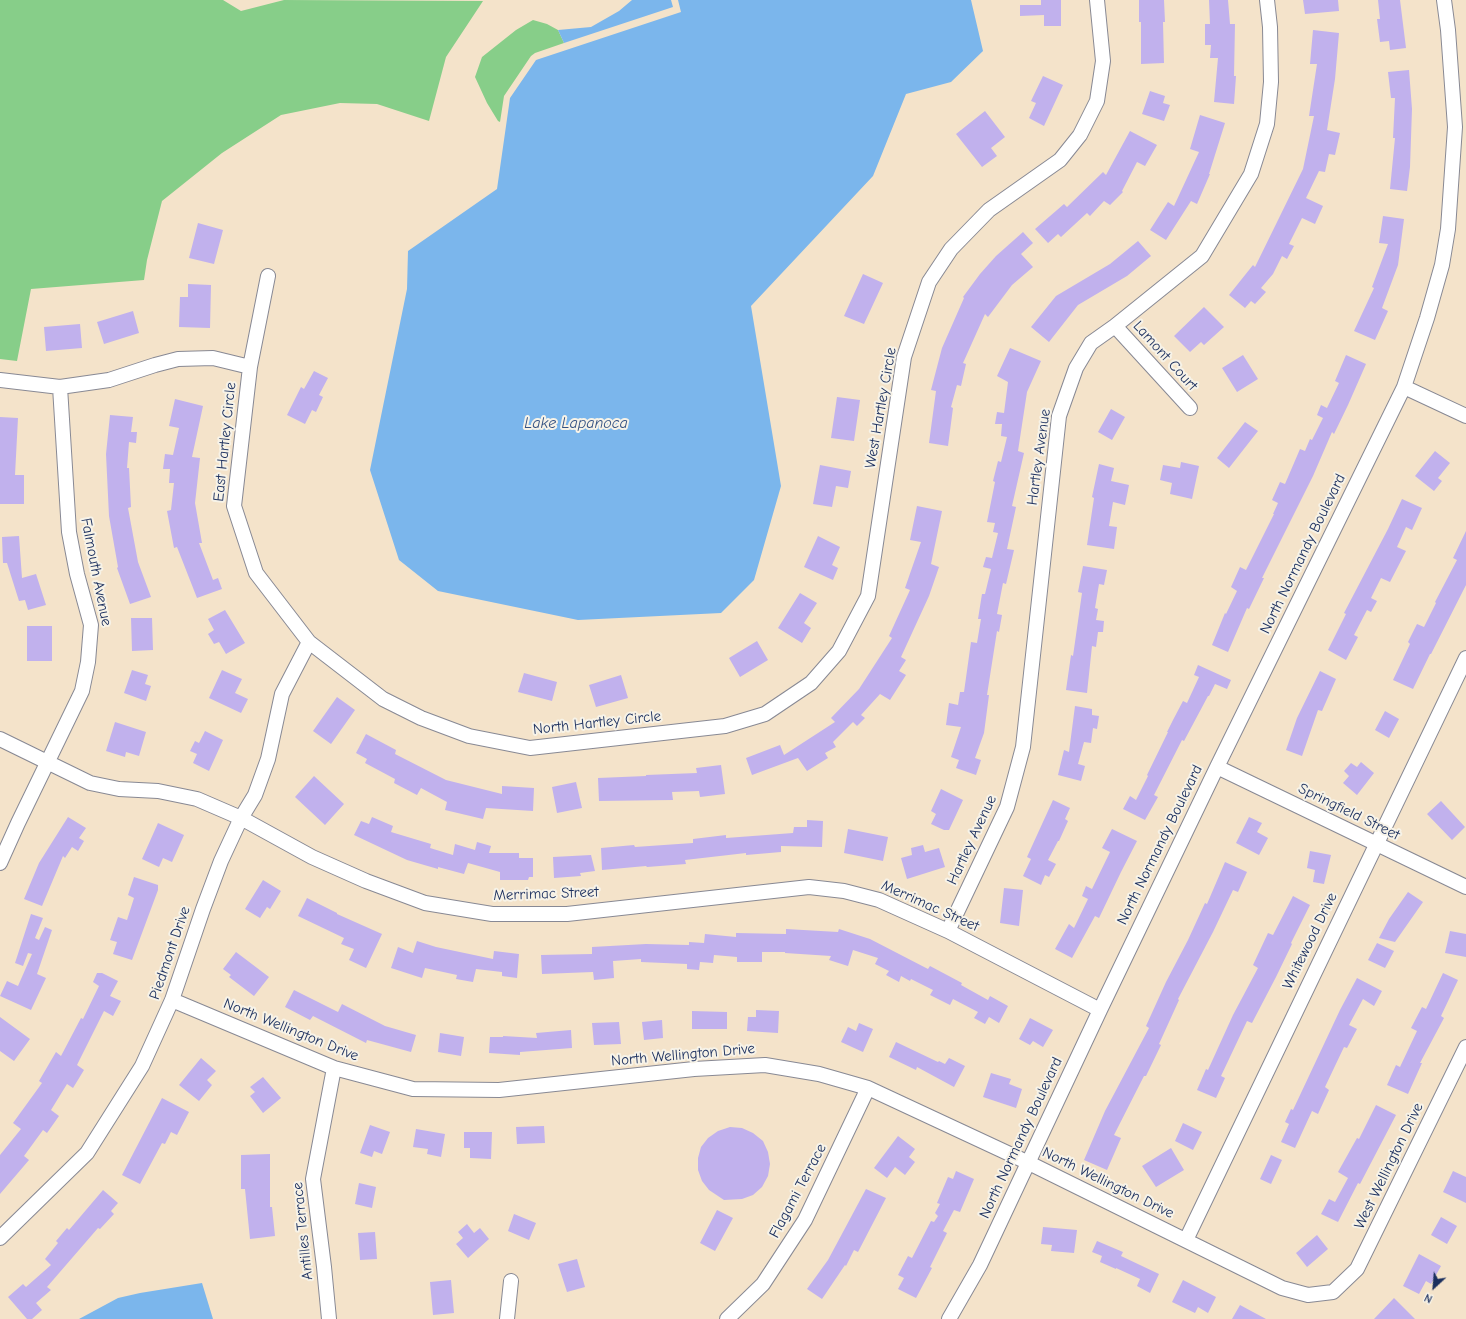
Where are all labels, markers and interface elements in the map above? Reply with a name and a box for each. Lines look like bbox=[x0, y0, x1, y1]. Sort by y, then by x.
street label: Lamont Court bbox=[1129, 317, 1201, 395]
street label: West Hartley Circle bbox=[861, 346, 901, 470]
street label: East Hartley Circle bbox=[210, 381, 240, 503]
street label: Hartley Avenue bbox=[1023, 408, 1055, 506]
water label: Lake Lapanoca bbox=[524, 413, 628, 433]
street label: North Normandy Boulevard bbox=[1256, 471, 1350, 637]
street label: Falmouth Avenue bbox=[77, 516, 115, 628]
street label: North Hartley Circle bbox=[532, 707, 662, 739]
street label: North Normandy Boulevard bbox=[1113, 762, 1207, 928]
street label: Springfield Street bbox=[1295, 780, 1403, 844]
street label: Hartley Avenue bbox=[943, 792, 1001, 888]
street label: Merrimac Street bbox=[878, 876, 982, 936]
street label: Merrimac Street bbox=[493, 883, 599, 905]
street label: Whitewood Drive bbox=[1279, 890, 1341, 992]
street label: Piedmont Drive bbox=[146, 904, 194, 1002]
street label: North Wellington Drive bbox=[221, 995, 361, 1065]
street label: North Wellington Drive bbox=[610, 1040, 756, 1070]
street label: North Normandy Boulevard bbox=[976, 1055, 1066, 1221]
street label: West Wellington Drive bbox=[1351, 1100, 1427, 1232]
street label: Flagami Terrace bbox=[766, 1141, 830, 1241]
street label: North Wellington Drive bbox=[1039, 1143, 1177, 1223]
street label: Antilles Terrace bbox=[289, 1181, 317, 1281]
north arrow bbox=[1414, 1267, 1454, 1307]
text: N bbox=[1422, 1291, 1435, 1306]

